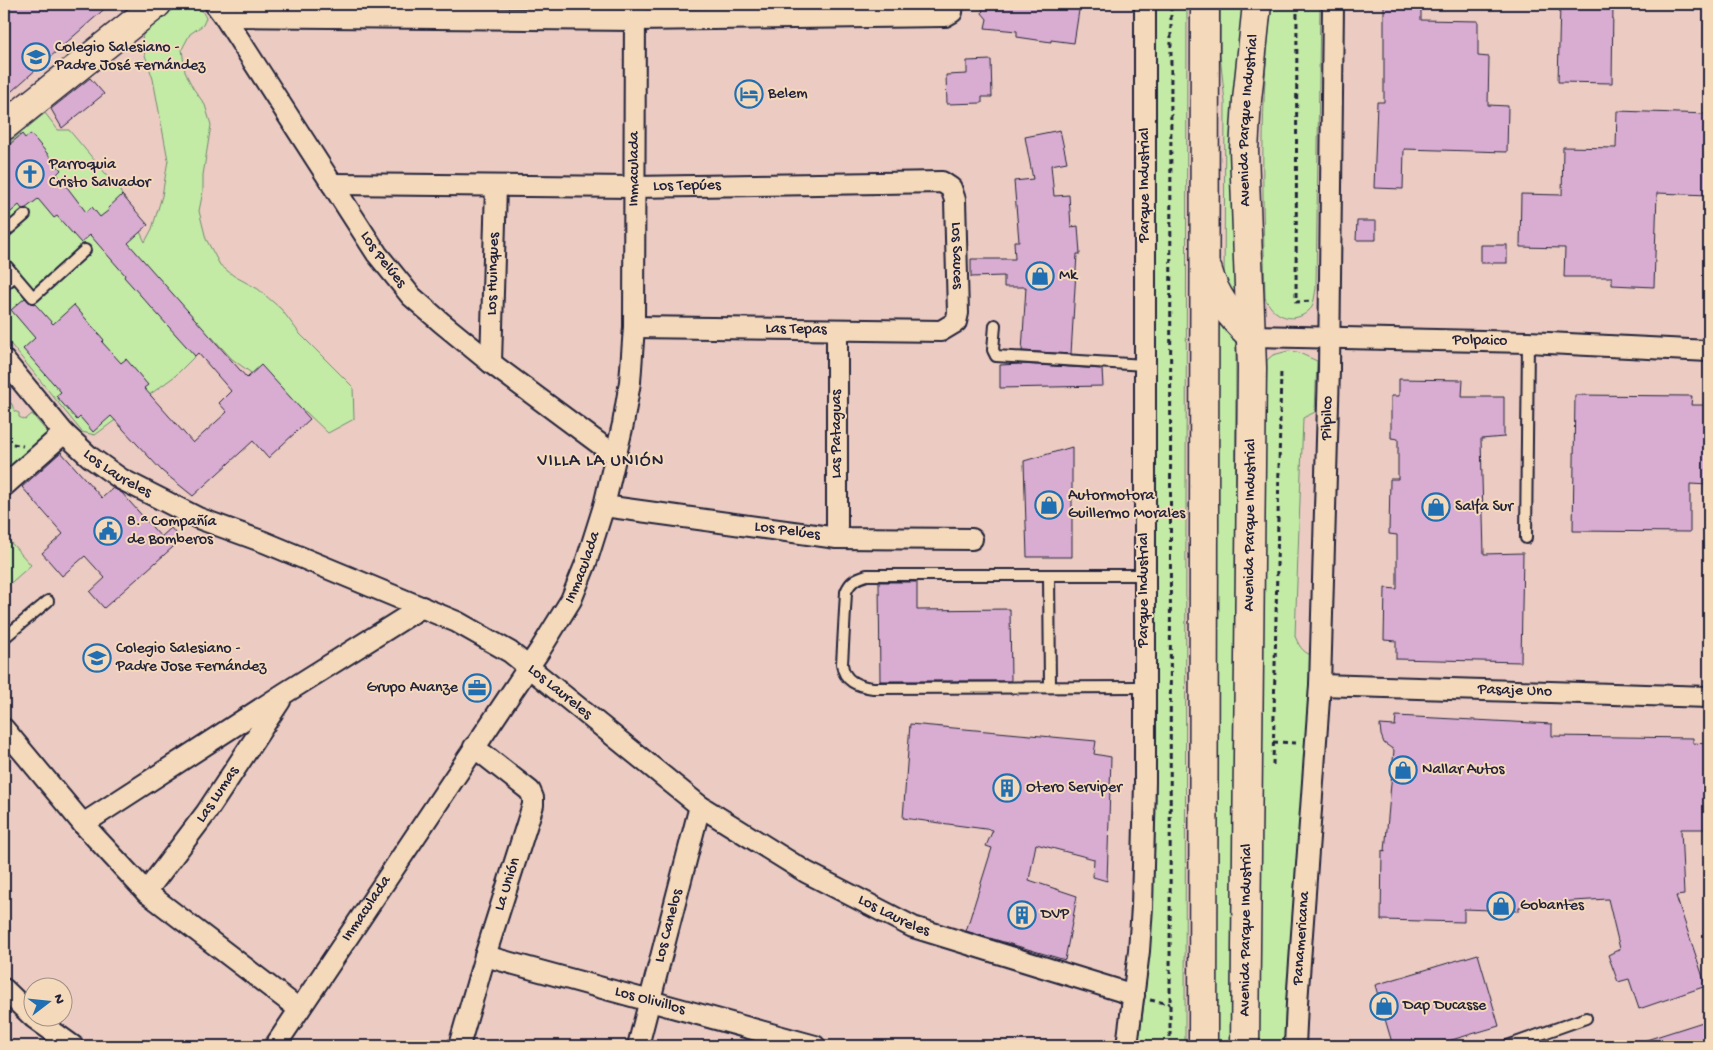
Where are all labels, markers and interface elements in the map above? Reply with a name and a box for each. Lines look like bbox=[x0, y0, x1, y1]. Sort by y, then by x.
street label: Avenida Parque Industrial bbox=[1234, 33, 1263, 207]
place label: Colegio Salesiano - Padre José Fernández bbox=[54, 39, 206, 76]
school or university icon: Colegio Salesiano - Padre José Fernández bbox=[21, 42, 51, 72]
hotel icon: Belem bbox=[734, 79, 764, 109]
place label: Belem bbox=[767, 85, 808, 104]
street label: Parque Industrial bbox=[1136, 128, 1155, 243]
street label: Inmaculada bbox=[625, 130, 644, 207]
place label: Parroquia Cristo Salvador bbox=[48, 156, 152, 193]
church icon: Parroquia Cristo Salvador bbox=[15, 159, 45, 189]
street label: Los Tepúes bbox=[653, 176, 722, 196]
street label: Los Sauces bbox=[946, 222, 967, 290]
street label: Los Pelúes bbox=[355, 228, 411, 293]
street label: Los Huinques bbox=[483, 231, 504, 316]
shop icon: Mk bbox=[1025, 261, 1055, 291]
place label: Mk bbox=[1059, 267, 1079, 286]
street label: Las Tepas bbox=[765, 320, 828, 340]
street label: Polpaico bbox=[1451, 331, 1507, 351]
street label: Las Pataguas bbox=[828, 388, 847, 478]
street label: Pilpilco bbox=[1317, 395, 1338, 441]
street label: Avenida Parque Industrial bbox=[1240, 439, 1261, 612]
street label: Los Laureles bbox=[79, 445, 156, 503]
district label: VILLA LA UNIÓN bbox=[537, 451, 664, 472]
place label: Autormotora Guillermo Morales bbox=[1068, 487, 1186, 524]
shop icon: Autormotora Guillermo Morales bbox=[1034, 490, 1064, 520]
shop icon: Salfa Sur bbox=[1421, 492, 1451, 522]
place label: Salfa Sur bbox=[1455, 498, 1514, 517]
place label: 8.ª Compañía de Bomberos bbox=[127, 513, 218, 550]
public building icon: 8.ª Compañía de Bomberos bbox=[93, 516, 123, 546]
street label: Los Pelúes bbox=[753, 517, 822, 545]
street label: Inmaculada bbox=[561, 528, 605, 608]
street label: Parque Industrial bbox=[1135, 533, 1154, 648]
place label: Colegio Salesiano - Padre Jose Fernández bbox=[115, 640, 267, 677]
school or university icon: Colegio Salesiano - Padre Jose Fernández bbox=[82, 643, 112, 673]
street label: Los Laureles bbox=[523, 660, 597, 725]
office icon: Grupo Avanze bbox=[462, 673, 492, 703]
place label: Grupo Avanze bbox=[366, 679, 459, 698]
street label: Pasaje Uno bbox=[1476, 680, 1552, 702]
shop icon: Nallar Autos bbox=[1388, 755, 1418, 785]
place label: Nallar Autos bbox=[1422, 761, 1505, 780]
street label: Las Lumas bbox=[192, 762, 244, 827]
building icon: Otero Serviper bbox=[992, 773, 1022, 803]
place label: Otero Serviper bbox=[1026, 779, 1123, 798]
street label: Avenida Parque Industrial bbox=[1236, 844, 1257, 1016]
street label: La Unión bbox=[490, 855, 525, 913]
street label: Inmaculada bbox=[338, 871, 396, 945]
street label: Los Canelos bbox=[650, 886, 688, 965]
street label: Panamericana bbox=[1289, 890, 1315, 987]
street label: Los Laureles bbox=[855, 891, 933, 941]
shop icon: Gobantes bbox=[1486, 891, 1516, 921]
place label: Gobantes bbox=[1520, 897, 1585, 916]
building icon: DVP bbox=[1007, 900, 1037, 930]
place label: DVP bbox=[1040, 906, 1069, 925]
north arrow bbox=[22, 978, 72, 1028]
street label: Los Olivillos bbox=[613, 982, 688, 1020]
shop icon: Dap Ducasse bbox=[1369, 991, 1399, 1021]
text: N bbox=[49, 992, 68, 1006]
place label: Dap Ducasse bbox=[1402, 997, 1487, 1016]

